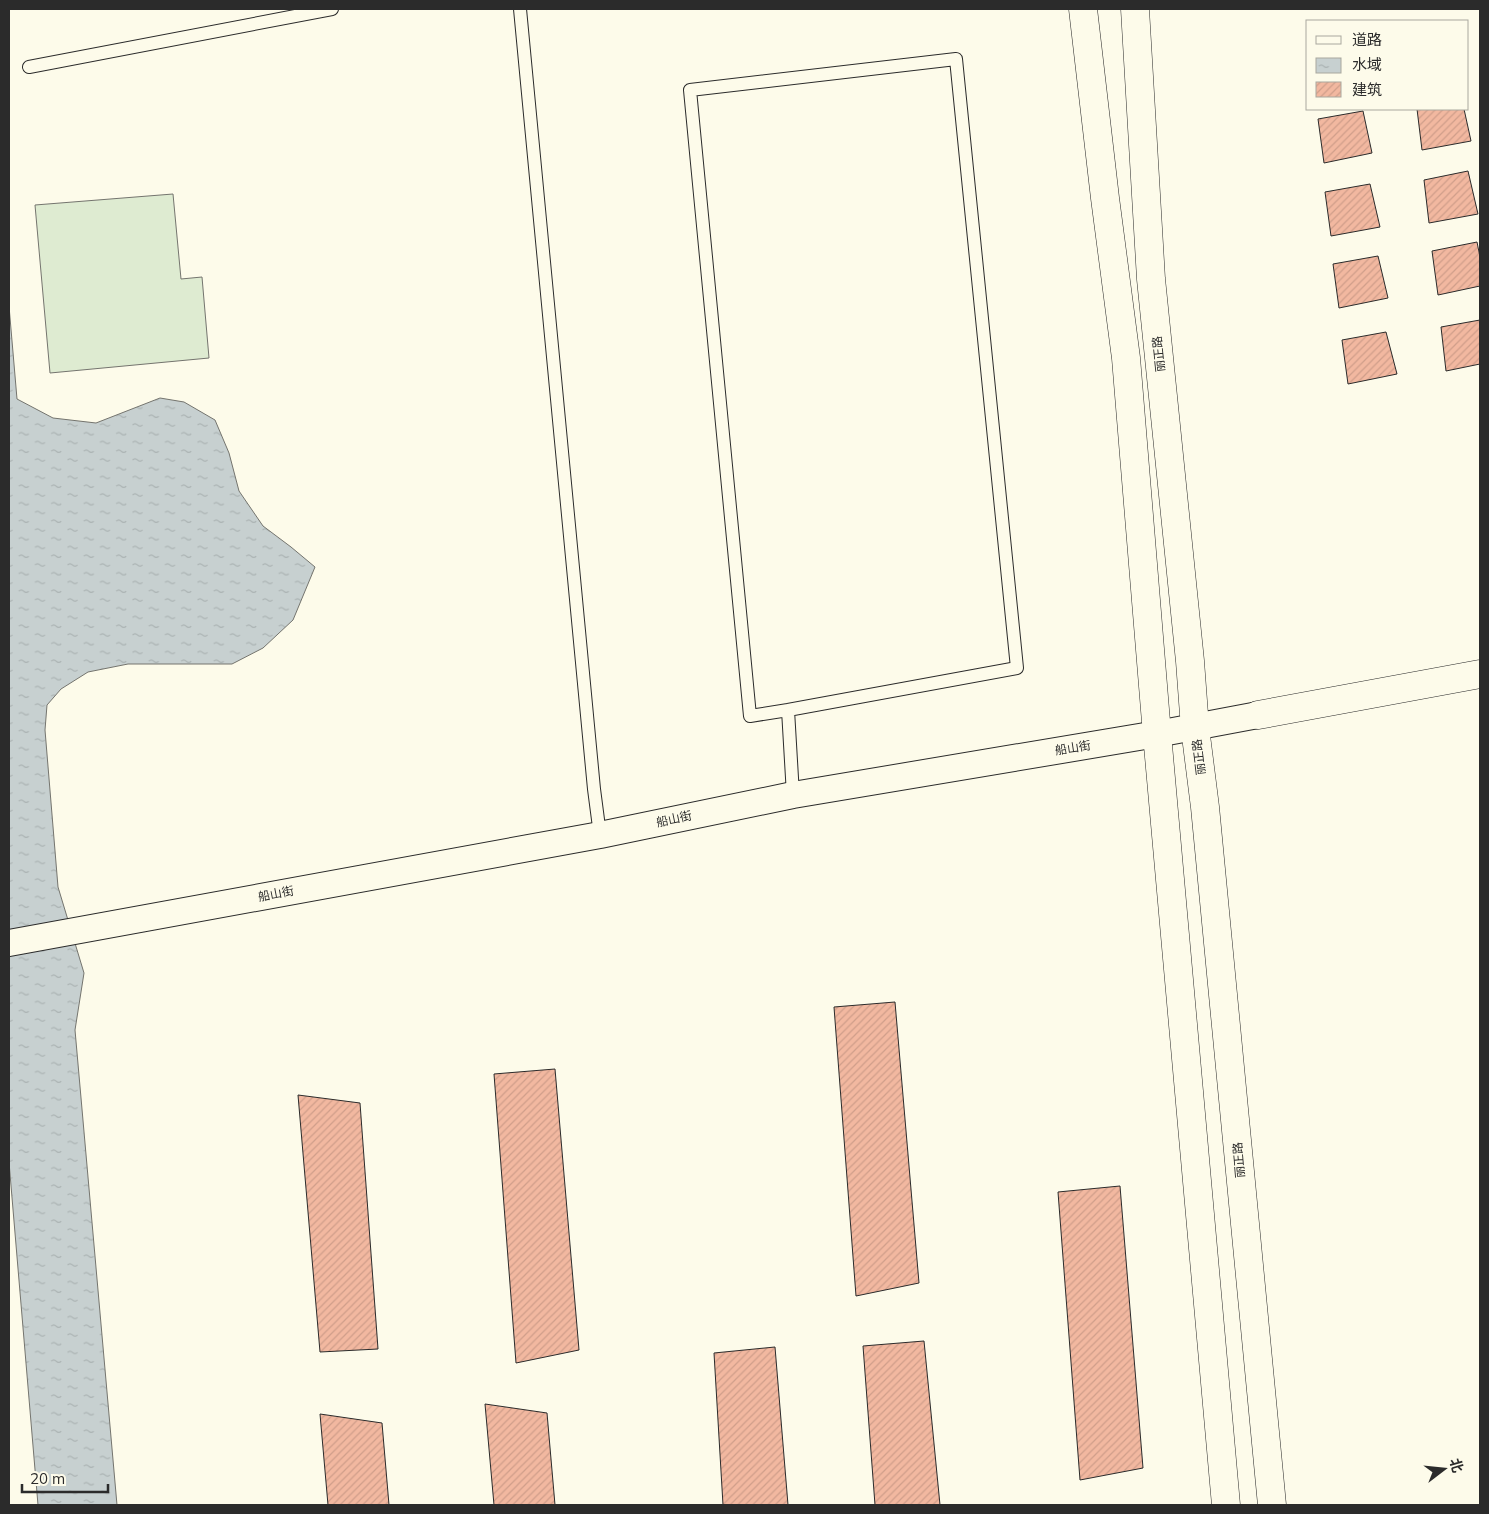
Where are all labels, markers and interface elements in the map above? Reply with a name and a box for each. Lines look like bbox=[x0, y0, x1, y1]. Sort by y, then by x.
legend bbox=[1306, 20, 1469, 110]
text: 道路 bbox=[1352, 30, 1382, 49]
text: 水域 bbox=[1352, 55, 1382, 74]
text: 建筑 bbox=[1352, 80, 1382, 99]
street label: 丽正路 bbox=[1149, 335, 1168, 373]
street label: 船山街 bbox=[1054, 737, 1092, 758]
street label: 丽正路 bbox=[1189, 738, 1208, 776]
street label: 船山街 bbox=[655, 807, 693, 830]
street label: 船山街 bbox=[257, 883, 295, 904]
street label: 丽正路 bbox=[1229, 1141, 1248, 1179]
north arrow bbox=[1419, 1444, 1469, 1494]
text: 北 bbox=[1446, 1456, 1467, 1475]
scale bar bbox=[22, 1462, 109, 1494]
text: 20 m bbox=[30, 1469, 65, 1488]

